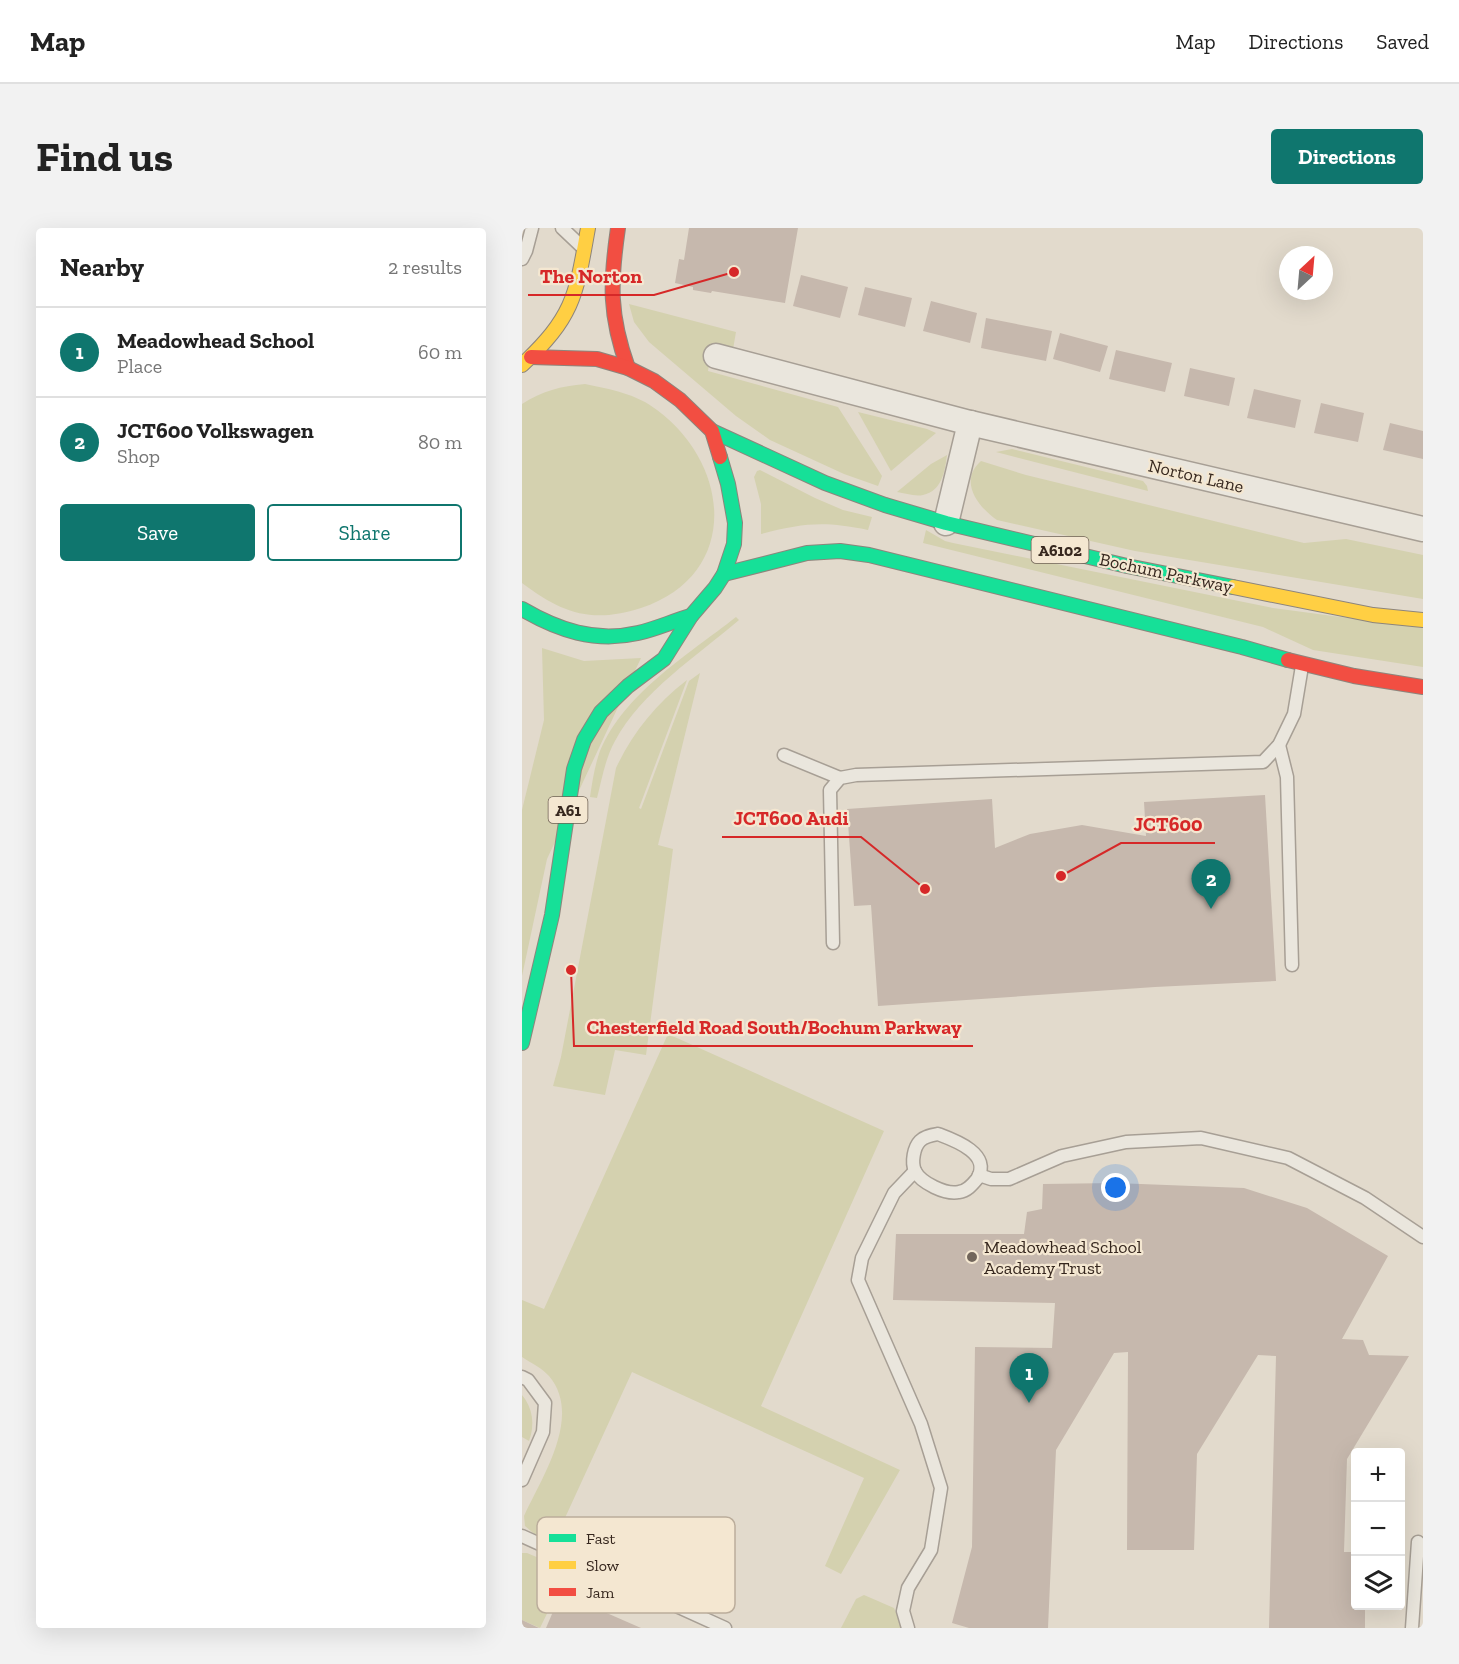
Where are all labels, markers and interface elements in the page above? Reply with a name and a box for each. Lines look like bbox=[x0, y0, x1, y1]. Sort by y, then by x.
text: Map bbox=[30, 25, 85, 58]
text: Map bbox=[1176, 29, 1216, 54]
text: Directions bbox=[1249, 29, 1343, 54]
text: Saved bbox=[1376, 29, 1429, 54]
button: Directions bbox=[1271, 129, 1423, 184]
text: Find us bbox=[36, 131, 173, 182]
north arrow bbox=[1279, 246, 1333, 300]
text: Nearby bbox=[60, 251, 144, 283]
text: 2 results bbox=[388, 255, 462, 279]
callout: The Norton bbox=[528, 257, 654, 295]
text: The Norton bbox=[540, 264, 642, 288]
text: Meadowhead School bbox=[117, 327, 314, 354]
text: 1 bbox=[75, 340, 84, 364]
text: 60 m bbox=[418, 340, 462, 364]
text: Place bbox=[117, 354, 162, 378]
text: JCT600 Volkswagen bbox=[117, 417, 314, 444]
text: 2 bbox=[74, 430, 85, 454]
text: 80 m bbox=[418, 430, 462, 454]
text: Shop bbox=[117, 444, 160, 468]
street label: Norton Lane bbox=[1146, 454, 1246, 498]
button: Save bbox=[60, 504, 255, 561]
button: Share bbox=[267, 504, 462, 561]
road number: A6102 bbox=[1032, 537, 1088, 563]
street label: Bochum Parkway bbox=[1098, 548, 1235, 598]
road number: A61 bbox=[548, 797, 588, 823]
callout: JCT600 Audi bbox=[722, 799, 861, 837]
callout: JCT600 bbox=[1121, 805, 1215, 843]
text: JCT600 Audi bbox=[734, 806, 848, 830]
text: JCT600 bbox=[1133, 812, 1203, 836]
pin: 2 bbox=[1192, 860, 1230, 909]
callout: Chesterfield Road South/Bochum Parkway bbox=[574, 1008, 973, 1046]
text: Chesterfield Road South/Bochum Parkway bbox=[586, 1015, 962, 1039]
your location bbox=[1101, 1173, 1130, 1202]
place label: Meadowhead School Academy Trust bbox=[984, 1236, 1142, 1279]
marker: Meadowhead School Academy Trust bbox=[965, 1250, 979, 1264]
pin: 1 bbox=[1010, 1354, 1048, 1403]
map controls bbox=[1351, 1448, 1405, 1610]
button: + bbox=[1351, 1448, 1405, 1502]
button: − bbox=[1351, 1502, 1405, 1556]
legend bbox=[537, 1517, 735, 1613]
text: Fast bbox=[586, 1529, 615, 1548]
text: Slow bbox=[586, 1556, 620, 1575]
button: layers bbox=[1351, 1556, 1405, 1610]
text: Jam bbox=[586, 1583, 615, 1602]

